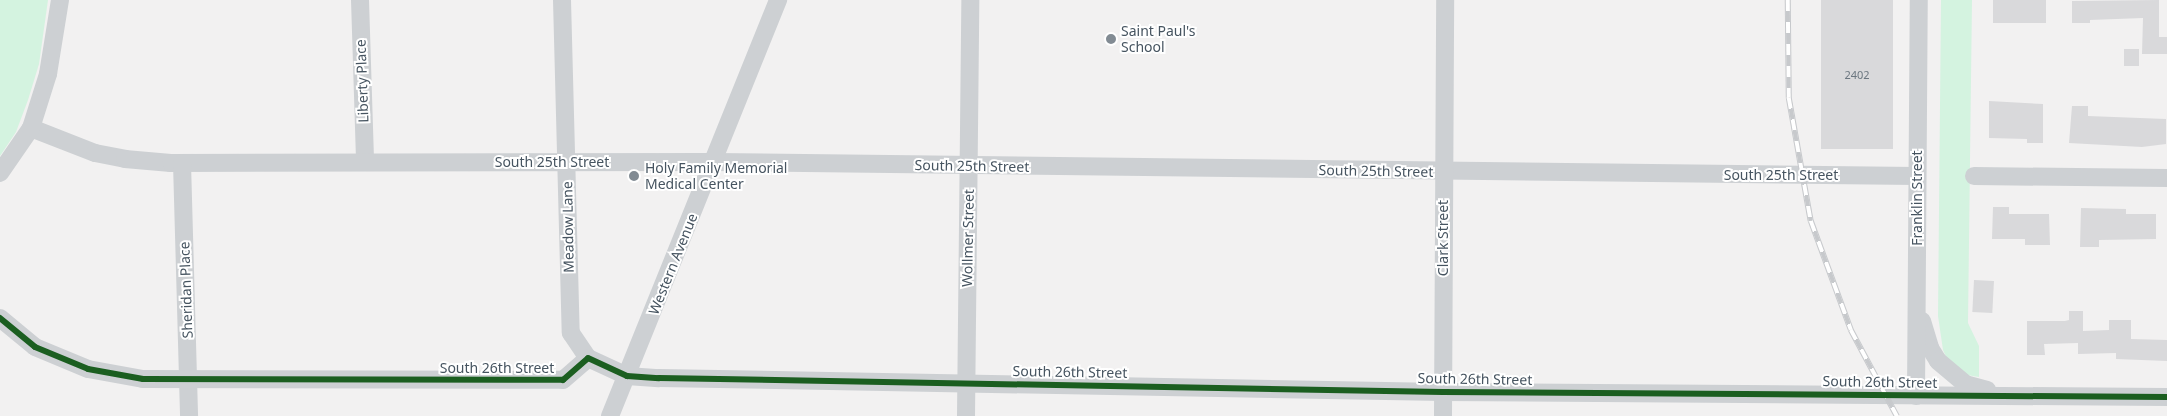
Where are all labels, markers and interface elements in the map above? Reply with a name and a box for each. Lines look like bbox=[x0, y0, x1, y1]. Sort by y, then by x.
place label: Saint Paul's School bbox=[1121, 23, 1196, 56]
marker: Saint Paul's School bbox=[1105, 33, 1117, 45]
street label: Liberty Place bbox=[352, 39, 372, 123]
house number: 2402 bbox=[1844, 68, 1870, 82]
street label: Franklin Street bbox=[1909, 150, 1925, 246]
street label: South 25th Street bbox=[495, 154, 609, 170]
street label: South 25th Street bbox=[915, 157, 1029, 175]
place label: Holy Family Memorial Medical Center bbox=[645, 160, 787, 192]
street label: South 25th Street bbox=[1319, 162, 1433, 180]
street label: South 25th Street bbox=[1724, 167, 1838, 183]
marker: Holy Family Memorial Medical Center bbox=[627, 169, 641, 183]
street label: Meadow Lane bbox=[559, 181, 577, 273]
street label: Wollmer Street bbox=[959, 189, 977, 287]
street label: Clark Street bbox=[1435, 200, 1451, 276]
street label: Western Avenue bbox=[645, 211, 701, 317]
street label: Sheridan Place bbox=[176, 241, 196, 339]
street label: South 26th Street bbox=[440, 360, 554, 376]
street label: South 26th Street bbox=[1013, 363, 1127, 381]
street label: South 26th Street bbox=[1418, 370, 1532, 388]
street label: South 26th Street bbox=[1823, 373, 1937, 391]

